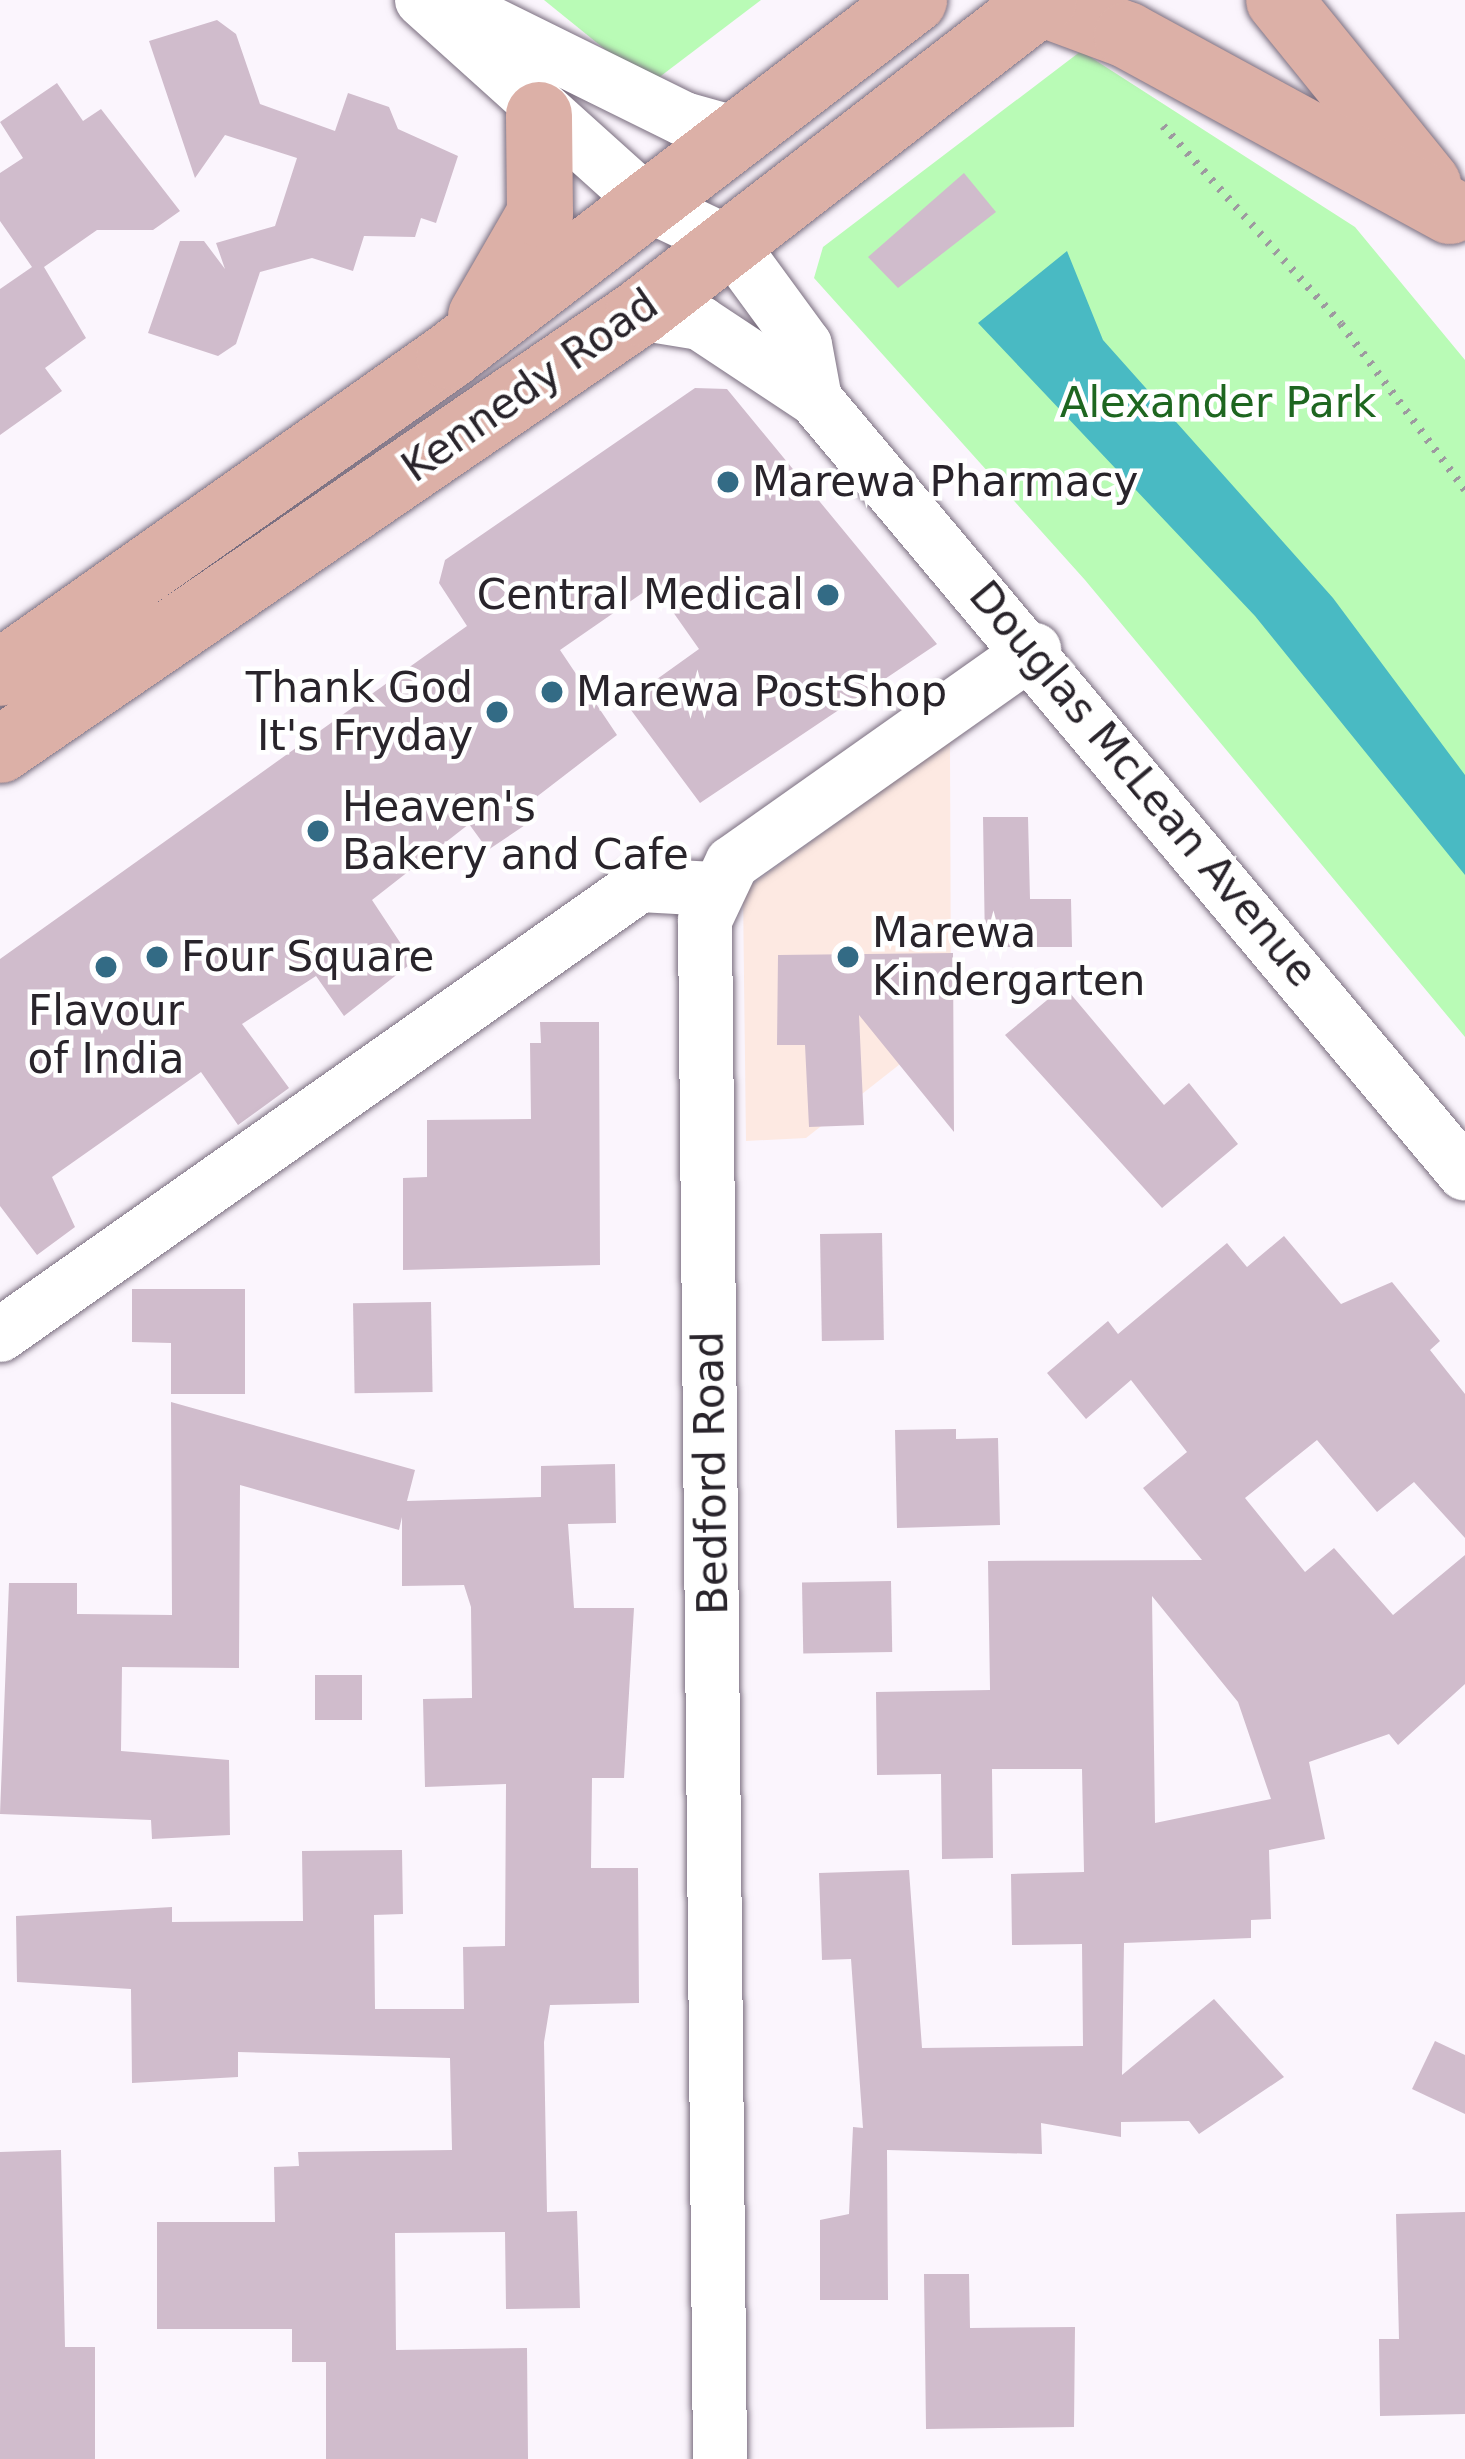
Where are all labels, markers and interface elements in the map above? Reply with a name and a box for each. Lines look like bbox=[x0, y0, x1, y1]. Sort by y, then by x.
street label: Kennedy Road bbox=[392, 279, 668, 493]
park label: Alexander Park bbox=[1060, 378, 1376, 428]
place label: Marewa Pharmacy bbox=[752, 457, 1138, 507]
marker: Marewa Pharmacy bbox=[715, 469, 741, 495]
place label: Central Medical bbox=[477, 570, 804, 620]
street label: Douglas McLean Avenue bbox=[959, 571, 1327, 997]
marker: Central Medical bbox=[815, 582, 841, 608]
place label: Thank God It's Fryday bbox=[246, 663, 473, 762]
place label: Marewa PostShop bbox=[576, 667, 947, 717]
marker: Marewa PostShop bbox=[539, 679, 565, 705]
marker: Thank God It's Fryday bbox=[484, 699, 510, 725]
place label: Heaven's Bakery and Cafe bbox=[342, 782, 689, 880]
marker: Heaven's Bakery and Cafe bbox=[305, 818, 331, 844]
place label: Marewa Kindergarten bbox=[872, 908, 1145, 1006]
place label: Four Square bbox=[181, 932, 434, 982]
marker: Four Square bbox=[144, 944, 170, 970]
marker: Marewa Kindergarten bbox=[835, 944, 861, 970]
marker: Flavour of India bbox=[93, 954, 119, 980]
place label: Flavour of India bbox=[28, 986, 184, 1084]
street label: Bedford Road bbox=[683, 1331, 739, 1615]

